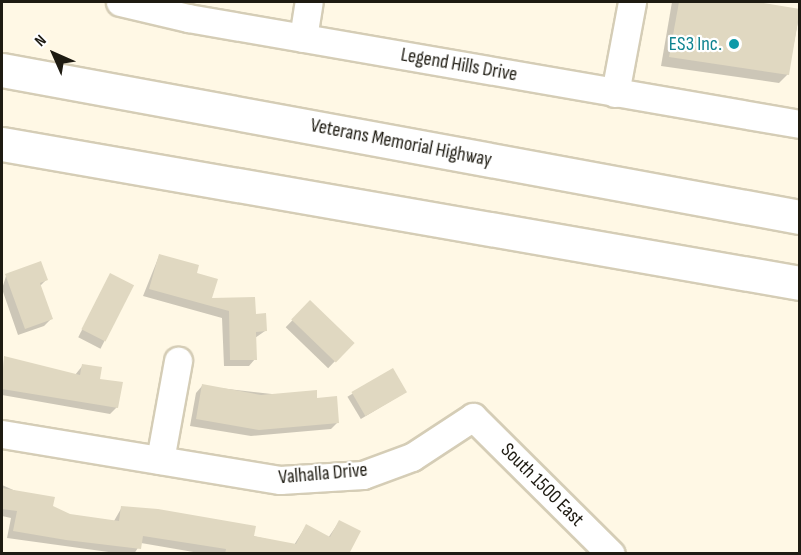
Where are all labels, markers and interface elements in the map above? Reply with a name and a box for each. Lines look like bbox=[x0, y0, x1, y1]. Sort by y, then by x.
north arrow bbox=[24, 24, 84, 84]
text: N bbox=[31, 31, 51, 51]
place label: ES3 Inc. bbox=[669, 32, 722, 56]
marker: ES3 Inc. bbox=[727, 37, 741, 51]
street label: Legend Hills Drive bbox=[399, 43, 519, 87]
street label: Veterans Memorial Highway bbox=[308, 114, 494, 172]
street label: South 1500 East bbox=[495, 438, 589, 532]
street label: Valhalla Drive bbox=[277, 458, 369, 490]

